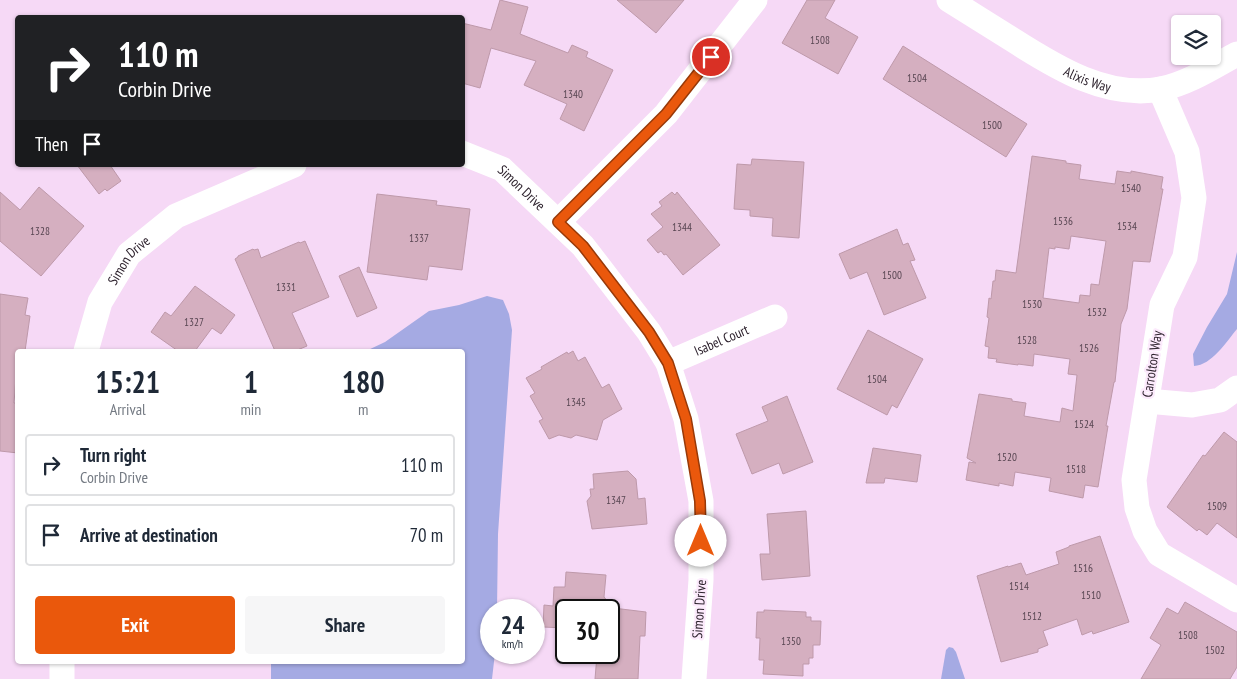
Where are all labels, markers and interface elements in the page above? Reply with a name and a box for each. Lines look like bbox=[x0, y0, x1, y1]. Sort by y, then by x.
map controls bbox=[1171, 15, 1221, 65]
button: layers bbox=[1171, 15, 1221, 65]
text: 110 m bbox=[118, 31, 199, 77]
house number: 1508 bbox=[810, 33, 830, 47]
icon: right bbox=[35, 35, 100, 100]
pin bbox=[690, 36, 732, 78]
icon: arrive bbox=[697, 43, 725, 71]
street label: Alixis Way bbox=[1061, 62, 1113, 96]
house number: 1504 bbox=[907, 71, 927, 85]
text: Corbin Drive bbox=[118, 75, 212, 103]
house number: 1340 bbox=[563, 87, 583, 101]
house number: 1500 bbox=[982, 118, 1002, 132]
icon: arrive bbox=[78, 130, 106, 158]
text: Then bbox=[35, 132, 68, 156]
street label: Simon Drive bbox=[494, 161, 549, 214]
house number: 1540 bbox=[1121, 181, 1141, 195]
house number: 1536 bbox=[1053, 214, 1073, 228]
house number: 1534 bbox=[1117, 219, 1137, 233]
house number: 1344 bbox=[672, 220, 692, 234]
house number: 1328 bbox=[30, 224, 50, 238]
house number: 1337 bbox=[409, 231, 429, 245]
street label: Simon Drive bbox=[103, 232, 154, 288]
house number: 1500 bbox=[882, 268, 902, 282]
house number: 1331 bbox=[276, 280, 296, 294]
house number: 1530 bbox=[1022, 297, 1042, 311]
house number: 1532 bbox=[1087, 305, 1107, 319]
house number: 1327 bbox=[184, 315, 204, 329]
street label: Isabel Court bbox=[691, 320, 752, 360]
street label: Carrolton Way bbox=[1138, 329, 1166, 399]
house number: 1528 bbox=[1017, 333, 1037, 347]
house number: 1526 bbox=[1079, 341, 1099, 355]
text: 15:21 bbox=[95, 362, 160, 401]
text: 1 bbox=[244, 362, 258, 401]
text: 180 bbox=[342, 362, 385, 401]
house number: 1504 bbox=[867, 372, 887, 386]
house number: 1345 bbox=[566, 395, 586, 409]
text: Arrival bbox=[110, 399, 146, 419]
text: min bbox=[240, 399, 261, 419]
text: m bbox=[358, 399, 368, 419]
house number: 1524 bbox=[1074, 417, 1094, 431]
text: Turn right bbox=[80, 443, 146, 467]
house number: 1520 bbox=[997, 450, 1017, 464]
icon: right bbox=[37, 451, 65, 479]
text: 110 m bbox=[401, 453, 443, 477]
house number: 1518 bbox=[1066, 462, 1086, 476]
text: Corbin Drive bbox=[80, 467, 148, 487]
house number: 1347 bbox=[606, 493, 626, 507]
house number: 1509 bbox=[1207, 499, 1227, 513]
position arrow bbox=[674, 514, 726, 566]
icon: arrive bbox=[37, 521, 65, 549]
text: Arrive at destination bbox=[80, 523, 218, 547]
text: 70 m bbox=[410, 523, 443, 547]
house number: 1516 bbox=[1073, 561, 1093, 575]
street label: Simon Drive bbox=[688, 579, 710, 639]
house number: 1514 bbox=[1009, 579, 1029, 593]
house number: 1510 bbox=[1081, 588, 1101, 602]
button: Exit bbox=[35, 596, 235, 654]
button: Share bbox=[245, 596, 445, 654]
speed limit sign: 30 bbox=[555, 599, 620, 664]
text: 24 bbox=[501, 609, 524, 641]
house number: 1512 bbox=[1022, 609, 1042, 623]
house number: 1508 bbox=[1178, 628, 1198, 642]
house number: 1350 bbox=[781, 634, 801, 648]
text: km/h bbox=[502, 636, 523, 651]
house number: 1502 bbox=[1205, 643, 1225, 657]

